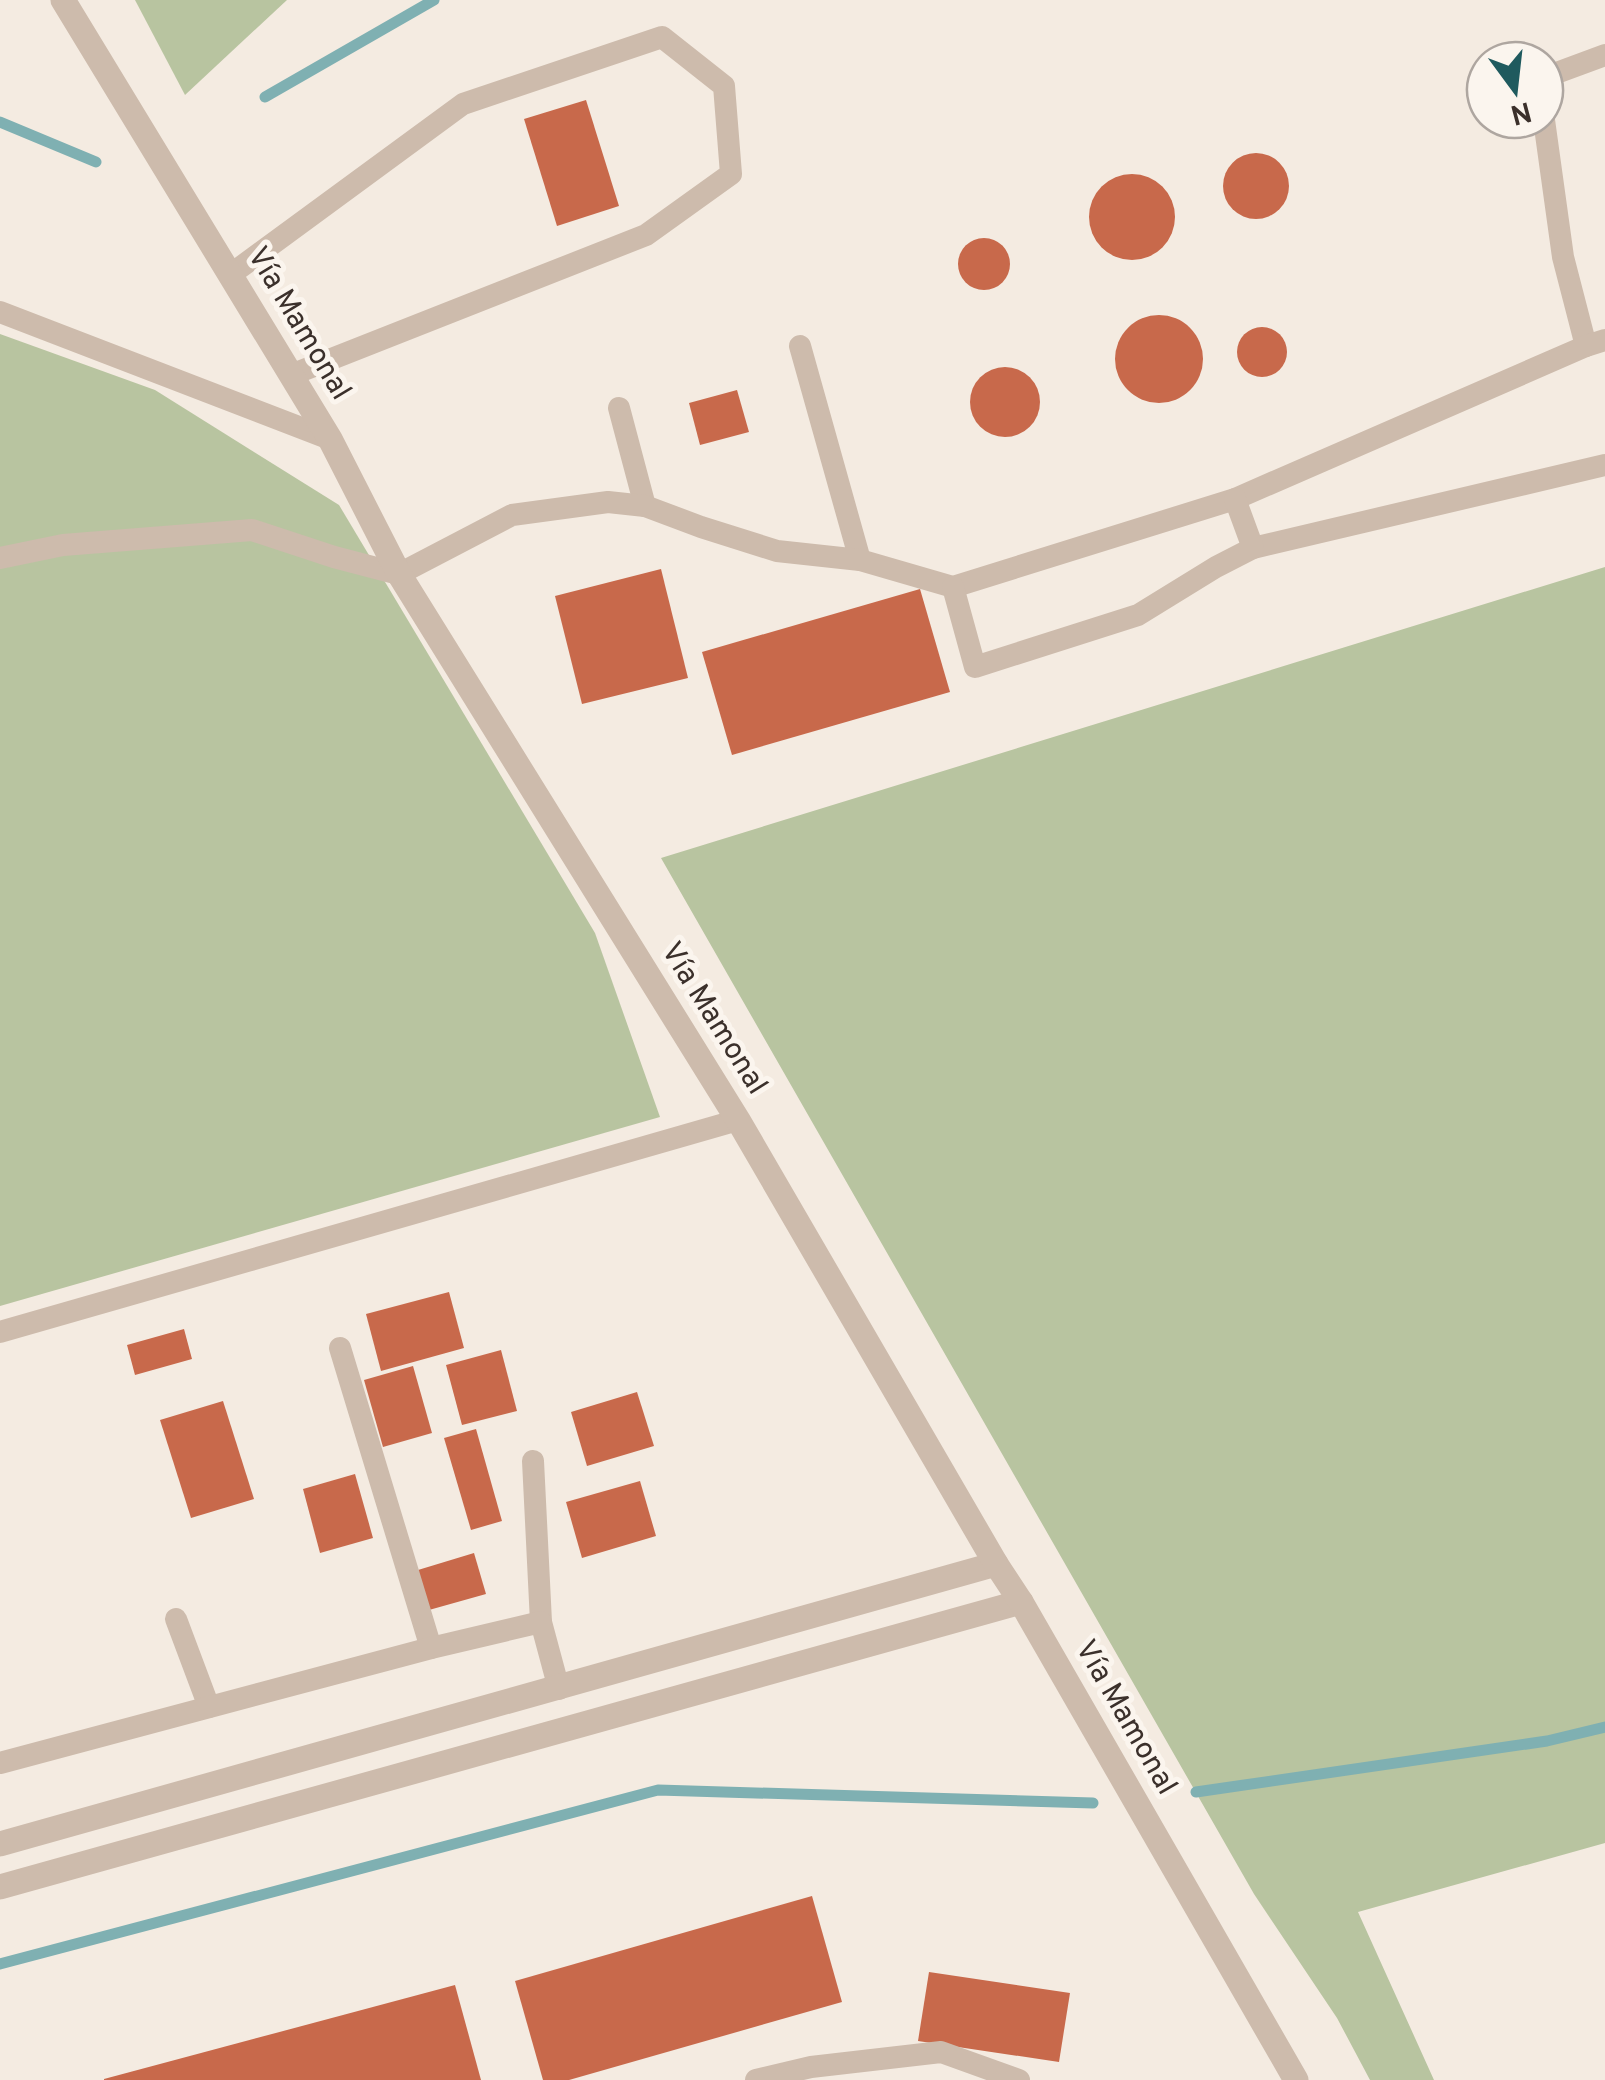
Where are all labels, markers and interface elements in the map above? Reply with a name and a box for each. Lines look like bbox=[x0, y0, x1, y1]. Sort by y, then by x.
north arrow bbox=[1465, 40, 1565, 140]
text: N bbox=[1506, 91, 1535, 131]
street label: Vía Mamonal bbox=[238, 241, 358, 407]
street label: Vía Mamonal bbox=[652, 936, 774, 1102]
street label: Vía Mamonal bbox=[1066, 1634, 1184, 1802]

